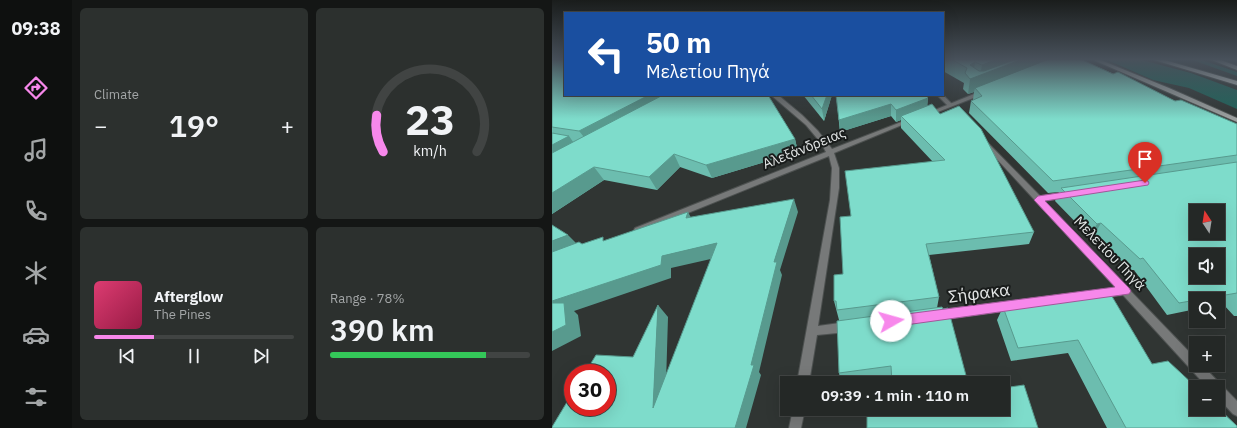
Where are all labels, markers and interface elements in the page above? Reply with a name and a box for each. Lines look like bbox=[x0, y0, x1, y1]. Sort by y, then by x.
text: 09:38 bbox=[11, 17, 61, 40]
text: 50 m bbox=[646, 24, 711, 61]
icon: left bbox=[580, 28, 632, 80]
text: Μελετίου Πηγά bbox=[646, 60, 770, 83]
icon: directions bbox=[22, 74, 50, 102]
text: Climate bbox=[94, 86, 139, 103]
text: 23 bbox=[405, 91, 455, 145]
text: 19° bbox=[169, 106, 219, 145]
text: − bbox=[94, 111, 107, 140]
text: + bbox=[281, 111, 294, 140]
street label: Αλεξάνδρειας bbox=[760, 123, 848, 173]
icon: music bbox=[22, 136, 50, 164]
text: km/h bbox=[413, 140, 447, 159]
pin bbox=[1128, 142, 1162, 183]
icon: arrive bbox=[1134, 148, 1156, 170]
icon: phone bbox=[22, 197, 50, 225]
north arrow bbox=[1189, 204, 1225, 240]
map controls bbox=[1189, 204, 1225, 416]
street label: Μελετίου Πηγά bbox=[1070, 212, 1150, 294]
button: sound bbox=[1189, 248, 1225, 284]
icon: climate bbox=[22, 259, 50, 287]
street label: Σήφακα bbox=[947, 278, 1011, 308]
text: Afterglow bbox=[154, 287, 223, 306]
text: Range · 78% bbox=[330, 290, 404, 307]
button: search bbox=[1189, 292, 1225, 328]
position arrow bbox=[870, 300, 912, 342]
text: The Pines bbox=[154, 306, 211, 323]
text: 390 km bbox=[330, 310, 435, 349]
icon: car bbox=[22, 321, 50, 349]
button: + bbox=[1189, 336, 1225, 372]
icon: previous bbox=[116, 345, 138, 367]
icon: pause bbox=[183, 345, 205, 367]
icon: next bbox=[250, 345, 272, 367]
speed limit sign: 30 bbox=[564, 364, 616, 416]
button: − bbox=[1189, 380, 1225, 416]
icon: filters bbox=[22, 383, 50, 411]
text: 09:39 · 1 min · 110 m bbox=[821, 386, 969, 405]

